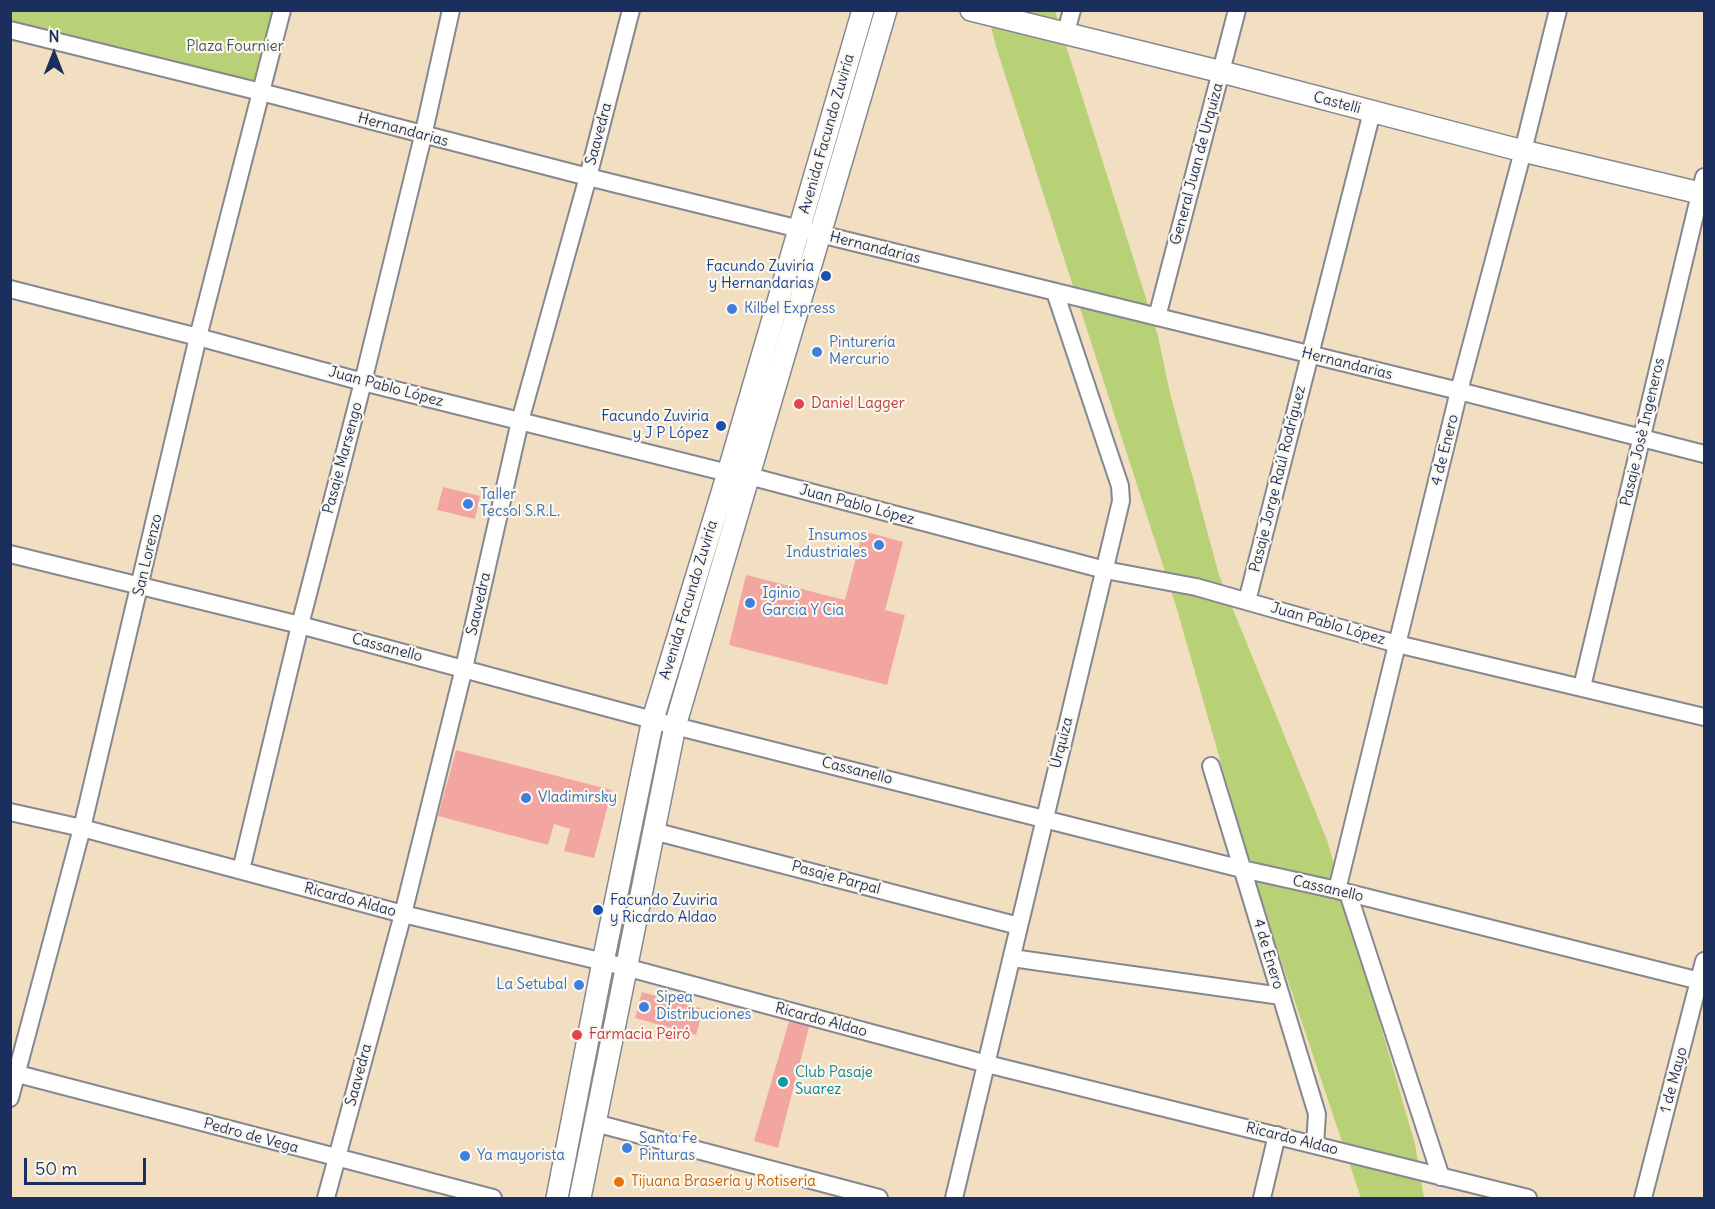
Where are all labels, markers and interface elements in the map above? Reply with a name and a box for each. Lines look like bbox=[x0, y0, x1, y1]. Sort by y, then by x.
north arrow bbox=[24, 24, 84, 84]
text: N bbox=[48, 26, 60, 46]
park label: Plaza Fournier bbox=[186, 38, 284, 56]
street label: Avenida Facundo Zuviría bbox=[796, 52, 858, 216]
street label: General Juan de Urquiza bbox=[1167, 81, 1227, 247]
street label: Castelli bbox=[1311, 88, 1363, 118]
street label: Saavedra bbox=[582, 101, 616, 167]
street label: Hernandarias bbox=[356, 109, 450, 151]
street label: Hernandarias bbox=[828, 228, 922, 268]
place label: Facundo Zuviría y Hernandarias bbox=[706, 258, 814, 293]
marker: Facundo Zuviría y Hernandarias bbox=[819, 269, 833, 283]
place label: Kilbel Express bbox=[744, 300, 835, 318]
marker: Kilbel Express bbox=[725, 302, 739, 316]
place label: Pinturería Mercurio bbox=[829, 334, 896, 369]
street label: Hernandarias bbox=[1300, 344, 1394, 384]
marker: Pinturería Mercurio bbox=[810, 345, 824, 359]
street label: Pasaje Josè Ingeneros bbox=[1617, 356, 1669, 508]
street label: Juan Pablo López bbox=[327, 363, 445, 411]
street label: Pasaje Jorge Raúl Rodríguez bbox=[1246, 384, 1310, 574]
place label: Daniel Lagger bbox=[811, 395, 905, 413]
marker: Daniel Lagger bbox=[792, 397, 806, 411]
street label: Pasaje Marsengo bbox=[319, 400, 367, 516]
place label: Facundo Zuviria y J P López bbox=[601, 408, 709, 443]
street label: 4 de Enero bbox=[1427, 413, 1463, 487]
marker: Facundo Zuviria y J P López bbox=[714, 419, 728, 433]
street label: Juan Pablo López bbox=[798, 481, 916, 529]
place label: Taller Tecsol S.R.L. bbox=[480, 486, 560, 521]
marker: Taller Tecsol S.R.L. bbox=[461, 497, 475, 511]
street label: San Lorenzo bbox=[130, 512, 166, 598]
street label: Avenida Facundo Zuviría bbox=[656, 518, 722, 682]
place label: Insumos Industriales bbox=[786, 527, 867, 562]
marker: Insumos Industriales bbox=[872, 538, 886, 552]
street label: Saavedra bbox=[463, 571, 495, 637]
place label: Iginio Garcia Y Cia bbox=[762, 585, 844, 620]
marker: Iginio Garcia Y Cia bbox=[743, 596, 757, 610]
street label: Juan Pablo López bbox=[1269, 599, 1387, 649]
street label: Cassanello bbox=[350, 630, 424, 666]
street label: Urquiza bbox=[1047, 716, 1077, 770]
street label: Cassanello bbox=[820, 754, 894, 788]
place label: Vladimirsky bbox=[538, 789, 617, 807]
marker: Vladimirsky bbox=[519, 791, 533, 805]
street label: Pasaje Parpal bbox=[790, 857, 882, 899]
street label: Cassanello bbox=[1291, 872, 1365, 906]
street label: Ricardo Aldao bbox=[302, 879, 398, 921]
place label: Facundo Zuviria y Ricardo Aldao bbox=[610, 892, 718, 927]
marker: Facundo Zuviria y Ricardo Aldao bbox=[591, 903, 605, 917]
street label: 4 de Enero bbox=[1249, 917, 1287, 991]
place label: La Setubal bbox=[496, 976, 567, 994]
marker: La Setubal bbox=[572, 978, 586, 992]
place label: Sipea Distribuciones bbox=[656, 989, 751, 1024]
street label: Ricardo Aldao bbox=[773, 999, 869, 1041]
marker: Sipea Distribuciones bbox=[637, 1000, 651, 1014]
place label: Farmacia Peiró bbox=[589, 1026, 691, 1044]
marker: Farmacia Peiró bbox=[570, 1028, 584, 1042]
street label: Saavedra bbox=[342, 1042, 376, 1108]
street label: 1 de Mayo bbox=[1657, 1045, 1691, 1115]
place label: Club Pasaje Suarez bbox=[795, 1064, 873, 1099]
marker: Club Pasaje Suarez bbox=[776, 1075, 790, 1089]
street label: Pedro de Vega bbox=[202, 1115, 300, 1157]
street label: Ricardo Aldao bbox=[1244, 1119, 1340, 1159]
place label: Santa Fe Pinturas bbox=[639, 1130, 697, 1165]
marker: Santa Fe Pinturas bbox=[620, 1141, 634, 1155]
scale bar bbox=[27, 1146, 148, 1184]
place label: Ya mayorista bbox=[477, 1147, 565, 1165]
marker: Ya mayorista bbox=[458, 1149, 472, 1163]
text: 50 m bbox=[35, 1157, 77, 1180]
place label: Tijuana Brasería y Rotisería bbox=[631, 1173, 816, 1191]
marker: Tijuana Brasería y Rotisería bbox=[612, 1175, 626, 1189]

